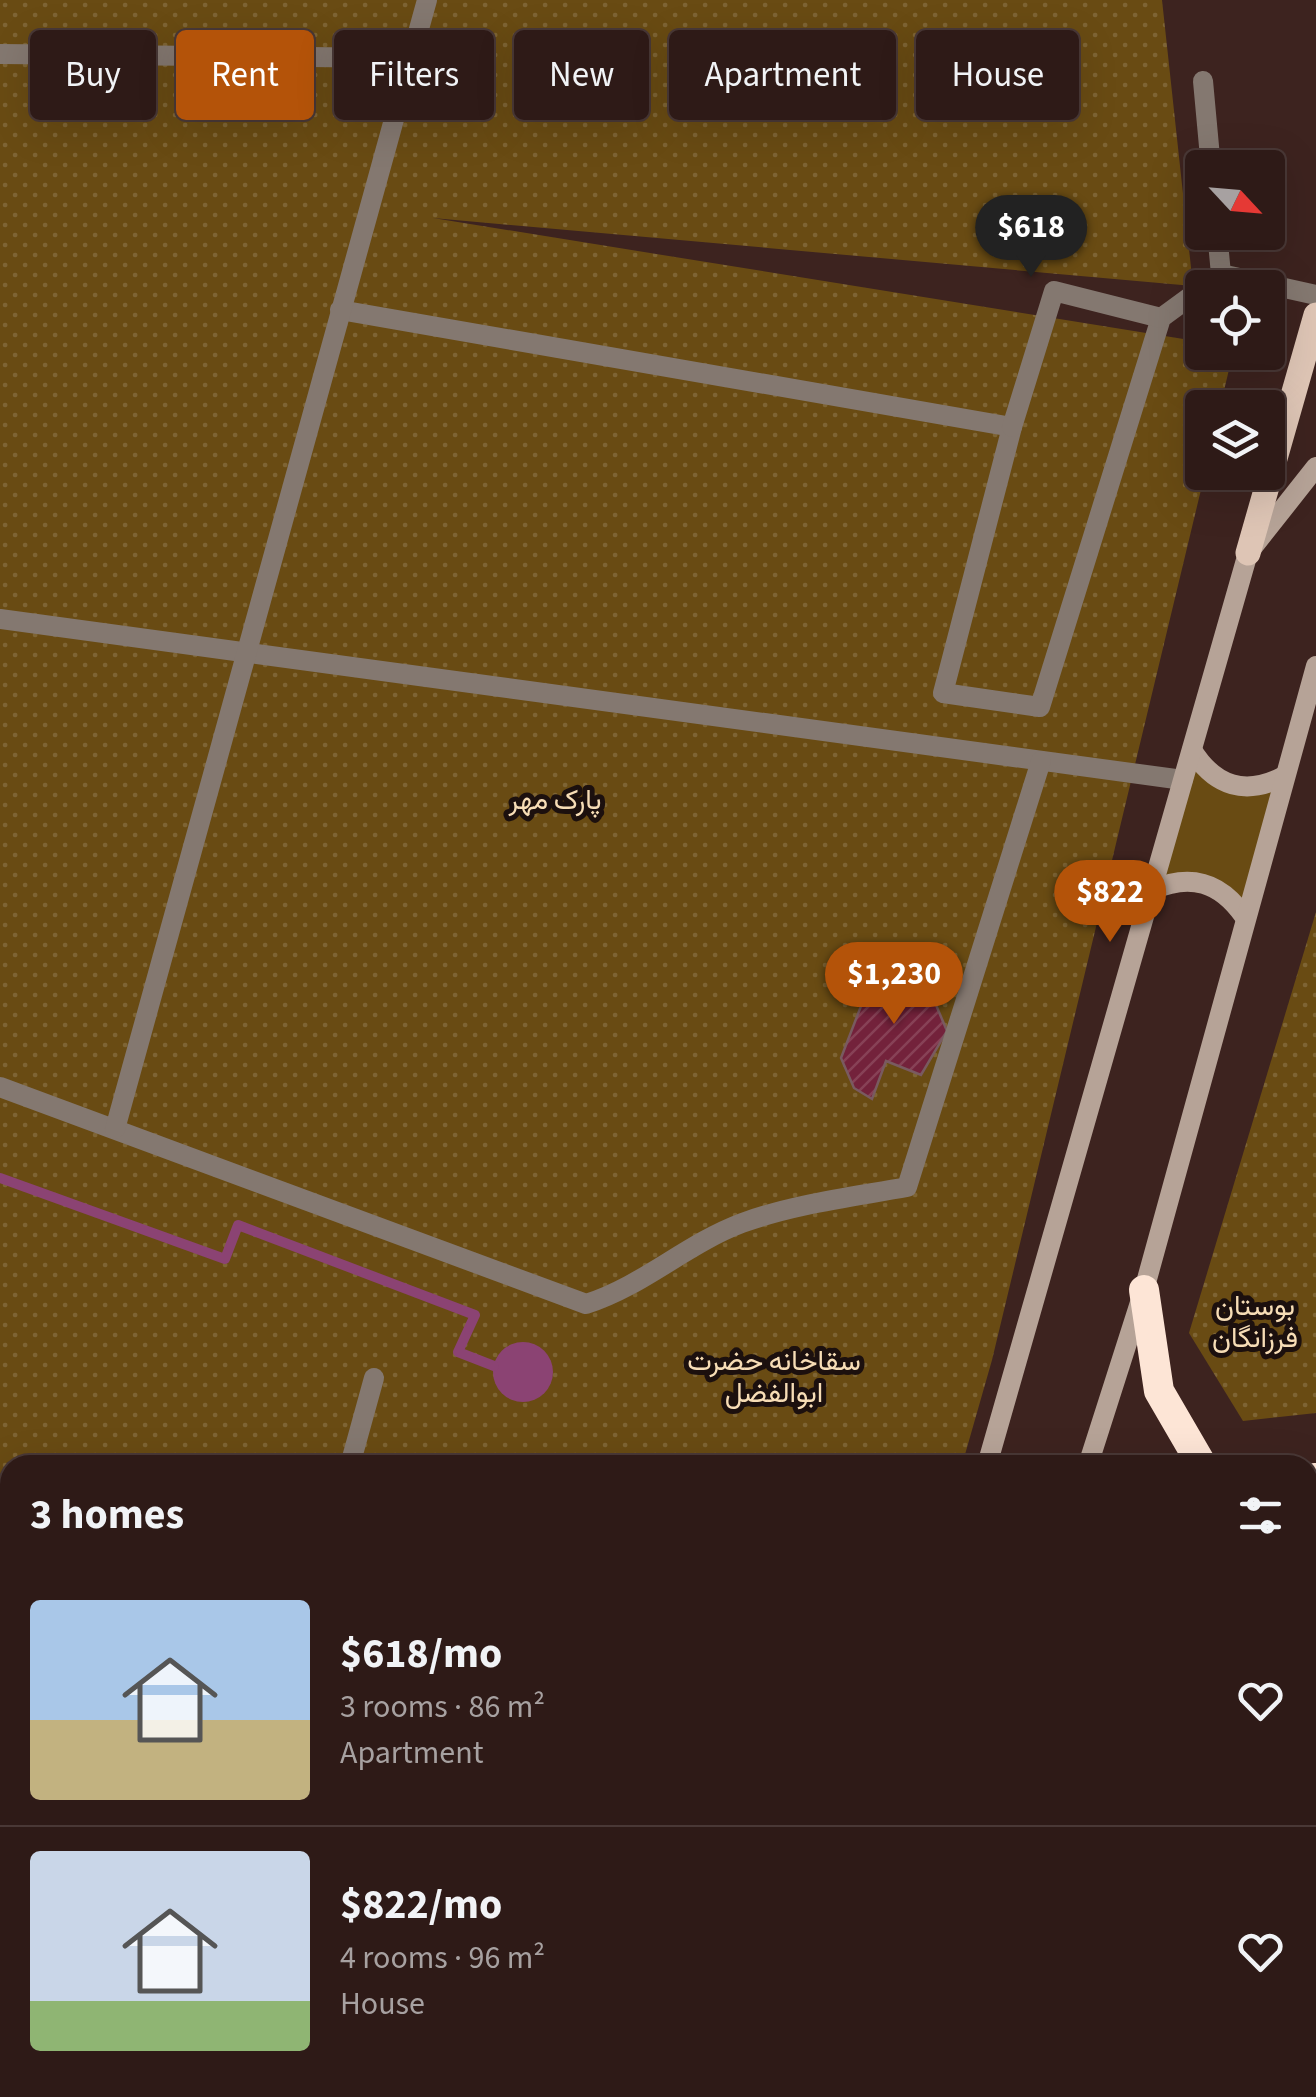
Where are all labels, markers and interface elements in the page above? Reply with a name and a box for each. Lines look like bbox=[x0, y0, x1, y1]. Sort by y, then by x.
chip: Buy bbox=[30, 30, 156, 120]
chip: Rent bbox=[176, 30, 314, 120]
chip: Filters bbox=[334, 30, 494, 120]
chip: New bbox=[514, 30, 649, 120]
chip: Apartment bbox=[669, 30, 896, 120]
chip: House bbox=[916, 30, 1079, 120]
north arrow bbox=[1185, 150, 1285, 250]
map controls bbox=[1185, 150, 1285, 490]
pin: $618 bbox=[972, 195, 1090, 280]
text: $618 bbox=[997, 204, 1065, 250]
button: locate bbox=[1185, 270, 1285, 370]
button: layers bbox=[1185, 390, 1285, 490]
park label: پارک مهر bbox=[508, 780, 601, 820]
pin: $822 bbox=[1051, 860, 1169, 945]
text: $822 bbox=[1076, 869, 1144, 915]
pin: $1,230 bbox=[813, 942, 975, 1027]
text: $1,230 bbox=[847, 951, 941, 997]
park label: بوستان فرزانگان bbox=[1212, 1286, 1298, 1358]
park label: سقاخانه حضرت ابوالفضل bbox=[687, 1341, 861, 1413]
text: 3 homes bbox=[30, 1485, 184, 1545]
icon: filters bbox=[1233, 1488, 1288, 1543]
text: $618/mo bbox=[340, 1624, 502, 1684]
icon: home bbox=[110, 1640, 230, 1760]
icon: heart bbox=[1233, 1673, 1288, 1728]
text: 3 rooms · 86 m² bbox=[340, 1684, 545, 1730]
text: Apartment bbox=[340, 1730, 483, 1776]
text: $822/mo bbox=[340, 1875, 502, 1935]
icon: home bbox=[110, 1891, 230, 2011]
icon: heart bbox=[1233, 1924, 1288, 1979]
text: 4 rooms · 96 m² bbox=[340, 1935, 545, 1981]
text: House bbox=[340, 1981, 425, 2027]

